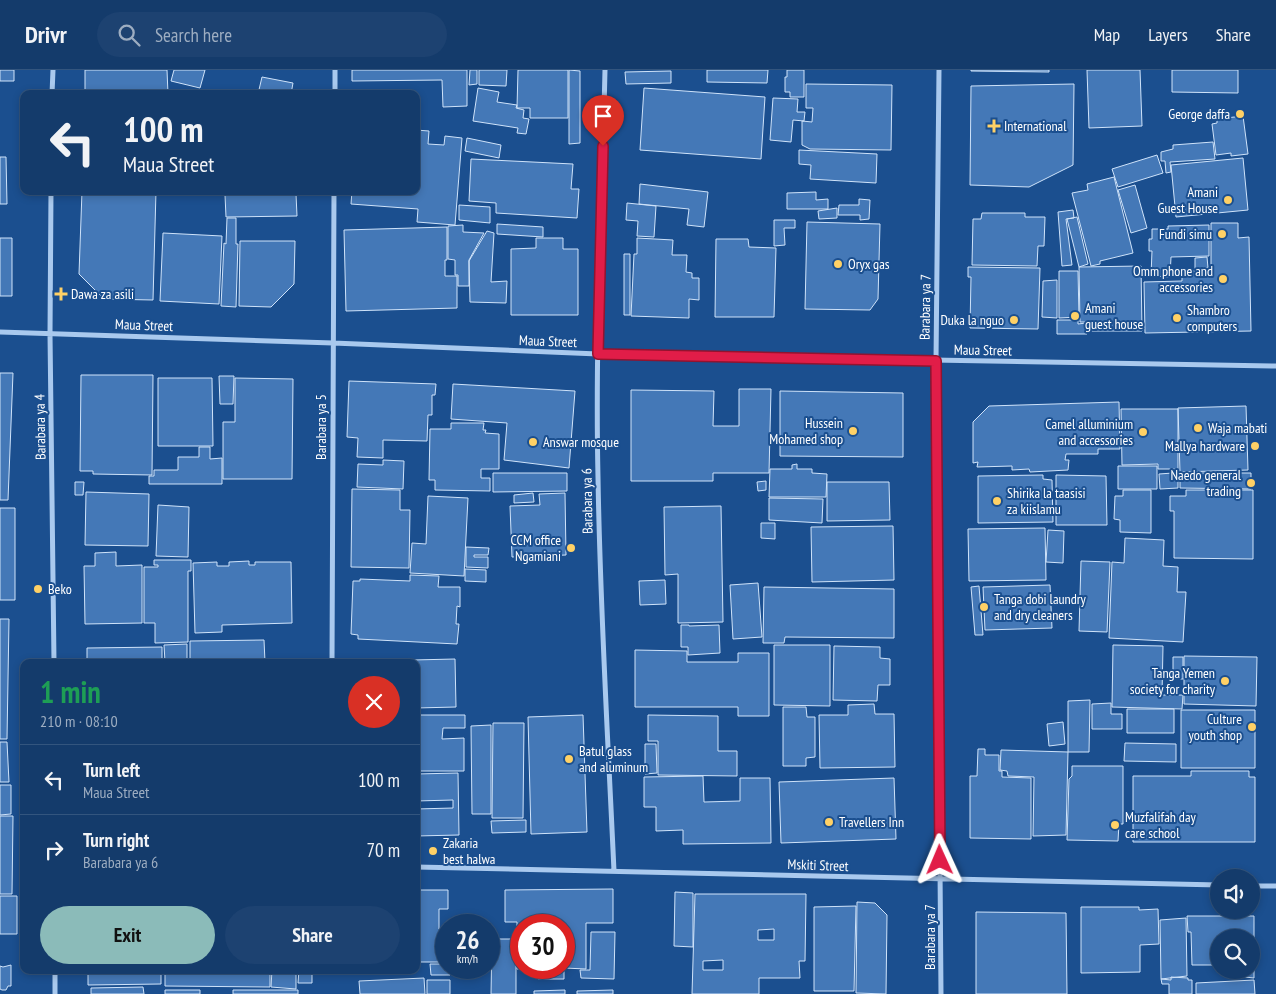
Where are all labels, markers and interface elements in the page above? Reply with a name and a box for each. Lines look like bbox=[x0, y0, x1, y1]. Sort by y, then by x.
search box bbox=[97, 12, 447, 57]
text: Drivr bbox=[25, 19, 67, 50]
icon: search bbox=[115, 21, 143, 49]
text: Search here bbox=[155, 23, 232, 47]
text: Map bbox=[1094, 23, 1120, 46]
text: Layers bbox=[1148, 23, 1188, 46]
text: Share bbox=[1216, 23, 1251, 46]
pin bbox=[582, 95, 624, 146]
icon: arrive bbox=[589, 102, 617, 130]
place label: George daffa bbox=[1168, 105, 1230, 123]
text: 100 m bbox=[123, 106, 204, 152]
marker: George daffa bbox=[1234, 108, 1246, 120]
icon: left bbox=[40, 110, 105, 175]
place label: International bbox=[1004, 117, 1067, 135]
marker: International bbox=[988, 120, 1000, 132]
text: Maua Street bbox=[123, 150, 214, 178]
place label: Amani Guest House bbox=[1158, 183, 1218, 217]
marker: Amani Guest House bbox=[1222, 194, 1234, 206]
place label: Fundi simu bbox=[1159, 225, 1212, 243]
marker: Fundi simu bbox=[1216, 228, 1228, 240]
place label: Oryx gas bbox=[848, 255, 890, 273]
marker: Oryx gas bbox=[832, 258, 844, 270]
place label: Omm phone and accessories bbox=[1133, 262, 1213, 296]
marker: Omm phone and accessories bbox=[1217, 273, 1229, 285]
street label: Barabara ya 7 bbox=[915, 274, 935, 340]
place label: Dawa za asili bbox=[71, 285, 134, 303]
marker: Dawa za asili bbox=[55, 288, 67, 300]
place label: Amani guest house bbox=[1085, 299, 1143, 333]
place label: Shambro computers bbox=[1187, 301, 1237, 335]
marker: Amani guest house bbox=[1069, 310, 1081, 322]
place label: Duka la nguo bbox=[940, 311, 1004, 329]
marker: Shambro computers bbox=[1171, 312, 1183, 324]
marker: Duka la nguo bbox=[1008, 314, 1020, 326]
street label: Maua Street bbox=[115, 315, 174, 335]
street label: Maua Street bbox=[519, 331, 578, 351]
street label: Maua Street bbox=[954, 340, 1012, 360]
street label: Barabara ya 4 bbox=[30, 393, 50, 460]
street label: Barabara ya 5 bbox=[312, 394, 330, 460]
place label: Hussein Mohamed shop bbox=[769, 414, 843, 448]
place label: Camel alluminium and accessories bbox=[1045, 415, 1133, 449]
place label: Waja mabati bbox=[1208, 419, 1267, 437]
marker: Waja mabati bbox=[1192, 422, 1204, 434]
marker: Hussein Mohamed shop bbox=[847, 425, 859, 437]
marker: Camel alluminium and accessories bbox=[1137, 426, 1149, 438]
place label: Answar mosque bbox=[543, 433, 619, 451]
marker: Answar mosque bbox=[527, 436, 539, 448]
place label: Mallya hardware bbox=[1165, 437, 1245, 455]
marker: Mallya hardware bbox=[1249, 440, 1261, 452]
place label: Naedo general trading bbox=[1171, 466, 1242, 500]
street label: Barabara ya 6 bbox=[577, 468, 597, 534]
marker: Naedo general trading bbox=[1245, 477, 1257, 489]
place label: Shirika la taasisi za kiislamu bbox=[1007, 484, 1085, 518]
marker: Shirika la taasisi za kiislamu bbox=[991, 495, 1003, 507]
place label: CCM office Ngamiani bbox=[510, 531, 561, 565]
marker: CCM office Ngamiani bbox=[565, 542, 577, 554]
place label: Beko bbox=[48, 580, 72, 598]
marker: Beko bbox=[32, 583, 44, 595]
place label: Tanga dobi laundry and dry cleaners bbox=[994, 590, 1087, 624]
marker: Tanga dobi laundry and dry cleaners bbox=[978, 601, 990, 613]
place label: Tanga Yemen society for charity bbox=[1130, 664, 1216, 698]
text: 1 min bbox=[40, 672, 101, 711]
marker: Tanga Yemen society for charity bbox=[1219, 675, 1231, 687]
button: close bbox=[348, 676, 400, 728]
place label: Culture youth shop bbox=[1189, 710, 1242, 744]
text: 210 m · 08:10 bbox=[40, 711, 118, 731]
marker: Culture youth shop bbox=[1246, 721, 1258, 733]
place label: Batul glass and aluminum bbox=[579, 742, 648, 776]
marker: Batul glass and aluminum bbox=[563, 753, 575, 765]
text: Turn left bbox=[83, 758, 140, 782]
icon: left bbox=[40, 766, 68, 794]
text: 100 m bbox=[358, 768, 400, 792]
text: Maua Street bbox=[83, 782, 149, 802]
place label: Muzfalifah day care school bbox=[1125, 808, 1197, 842]
place label: Travellers Inn bbox=[839, 813, 904, 831]
marker: Travellers Inn bbox=[823, 816, 835, 828]
marker: Muzfalifah day care school bbox=[1109, 819, 1121, 831]
text: Turn right bbox=[83, 828, 149, 852]
position arrow bbox=[913, 833, 965, 885]
place label: Zakaria best halwa bbox=[443, 834, 495, 868]
icon: right bbox=[40, 836, 68, 864]
text: 70 m bbox=[367, 838, 400, 862]
marker: Zakaria best halwa bbox=[427, 845, 439, 857]
text: Barabara ya 6 bbox=[83, 852, 158, 872]
street label: Mskiti Street bbox=[787, 855, 849, 875]
map controls bbox=[1210, 869, 1260, 979]
button: sound bbox=[1210, 869, 1260, 919]
street label: Barabara ya 7 bbox=[921, 904, 939, 970]
button: Exit bbox=[40, 906, 215, 964]
button: Share bbox=[225, 906, 400, 964]
speed limit sign: 30 bbox=[510, 914, 575, 979]
text: 26 bbox=[456, 924, 479, 956]
button: search bbox=[1210, 929, 1260, 979]
text: km/h bbox=[457, 951, 478, 966]

